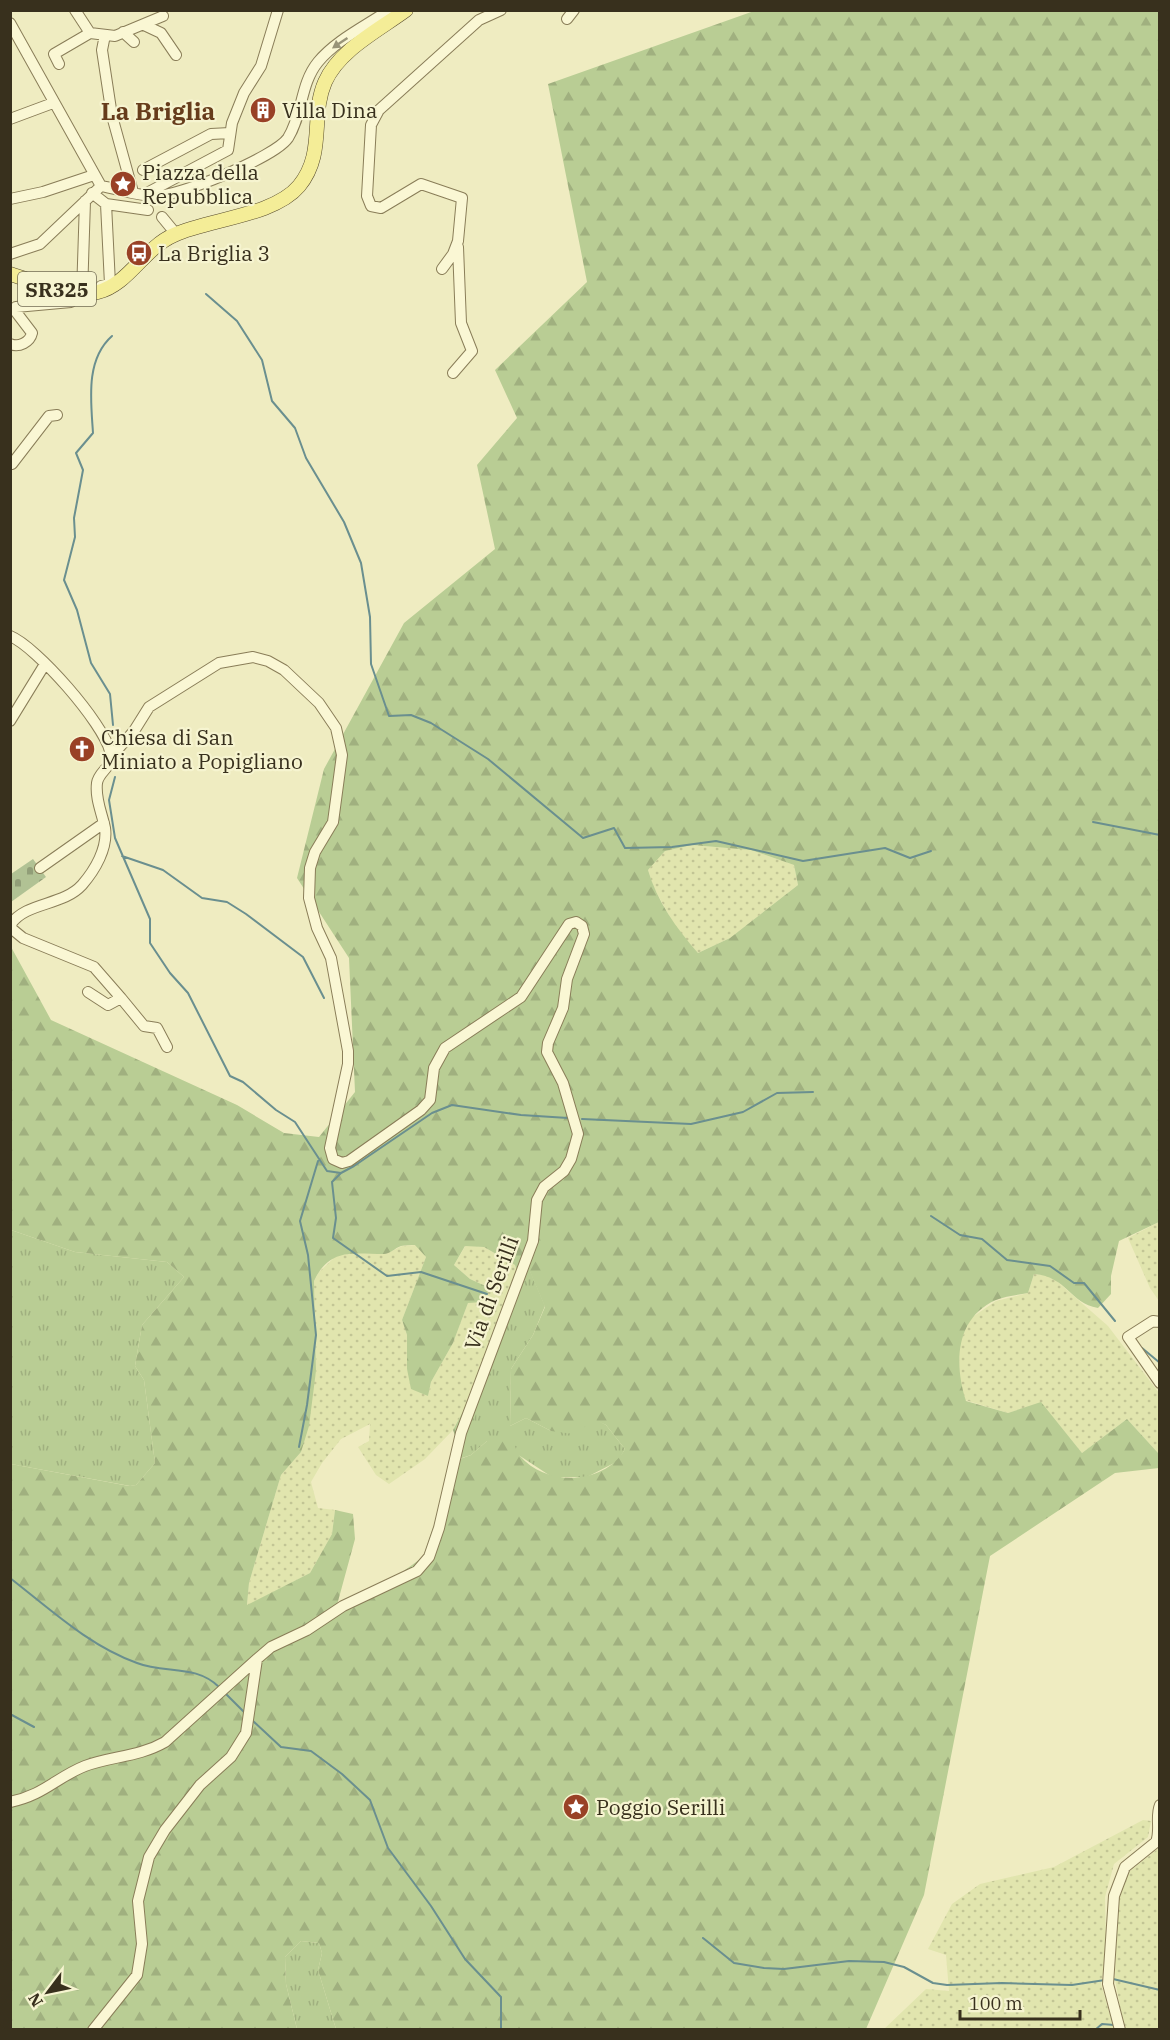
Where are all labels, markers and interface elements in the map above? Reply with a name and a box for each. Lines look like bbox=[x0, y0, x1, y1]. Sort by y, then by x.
one-way arrow bbox=[332, 37, 348, 48]
district label: La Briglia bbox=[101, 95, 216, 127]
building icon: Villa Dina bbox=[248, 95, 278, 125]
place label: Villa Dina bbox=[282, 96, 377, 124]
place label: Piazza della Repubblica bbox=[142, 158, 259, 210]
place icon: Piazza della Repubblica bbox=[108, 169, 138, 199]
bus stop icon: La Briglia 3 bbox=[124, 238, 154, 268]
place label: La Briglia 3 bbox=[158, 239, 270, 267]
road number: SR325 bbox=[18, 272, 96, 306]
place label: Chiesa di San Miniato a Popigliano bbox=[101, 723, 303, 775]
church icon: Chiesa di San Miniato a Popigliano bbox=[67, 734, 97, 764]
street label: Via di Serilli bbox=[457, 1232, 525, 1354]
place icon: Poggio Serilli bbox=[561, 1792, 591, 1822]
place label: Poggio Serilli bbox=[596, 1793, 725, 1821]
north arrow bbox=[18, 1962, 78, 2022]
scale bar bbox=[960, 1983, 1080, 2021]
text: N bbox=[23, 1989, 47, 2011]
text: 100 m bbox=[969, 1992, 1023, 2015]

